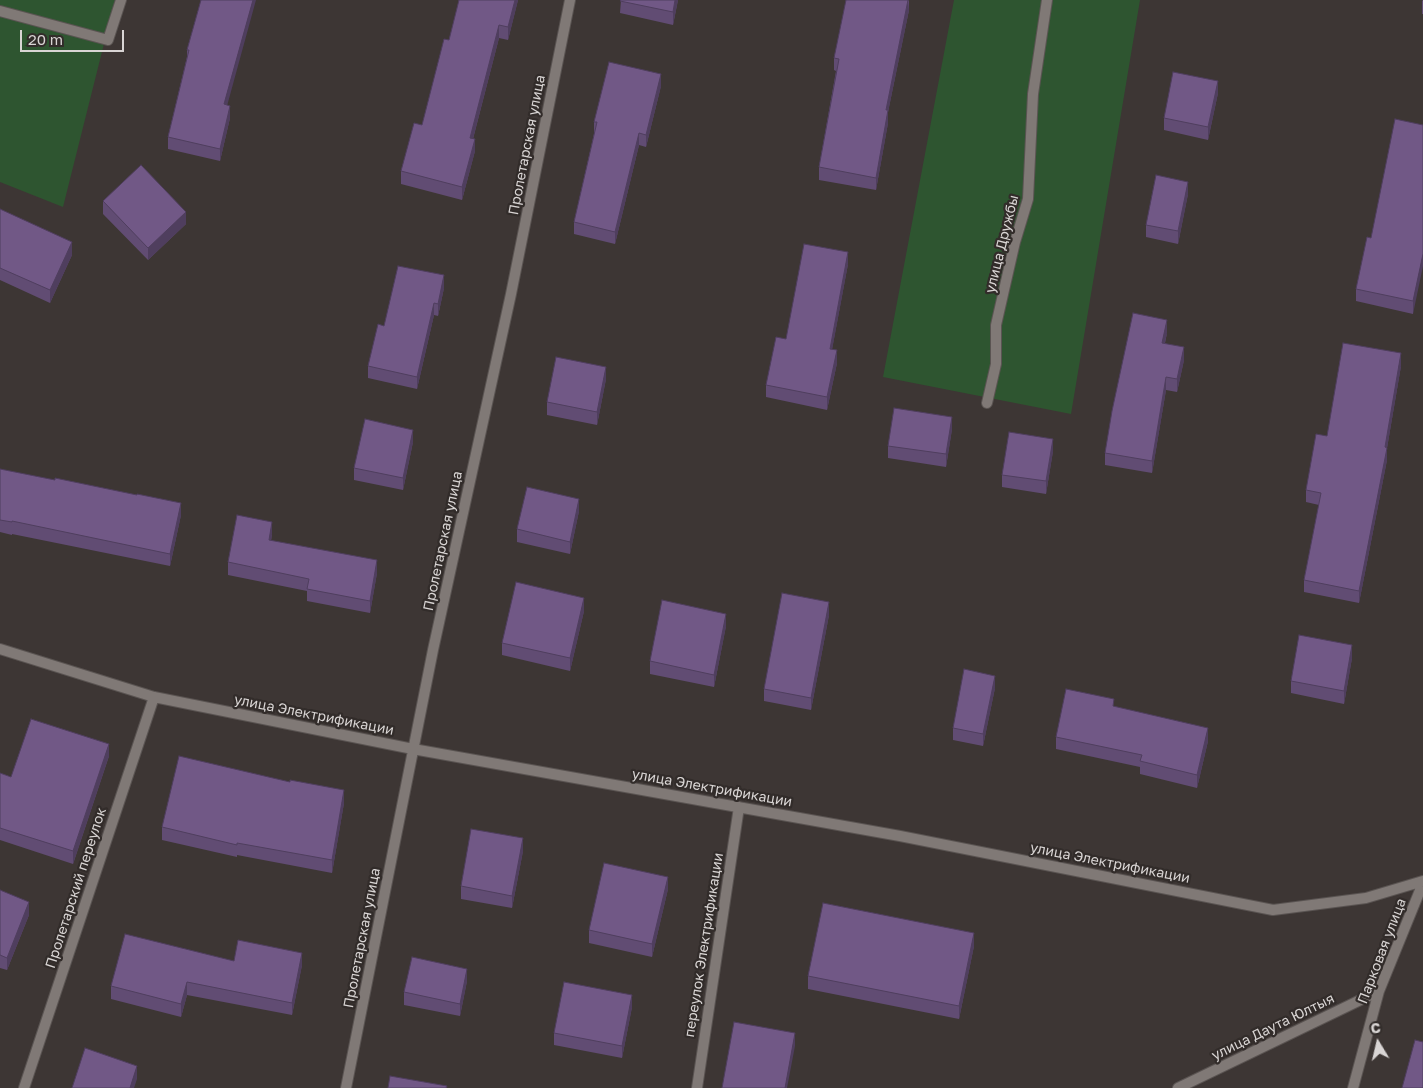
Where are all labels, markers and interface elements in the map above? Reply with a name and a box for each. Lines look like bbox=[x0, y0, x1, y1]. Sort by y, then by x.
scale bar bbox=[22, 20, 126, 52]
text: 20 m bbox=[28, 30, 63, 48]
street label: Пролетарская улица bbox=[505, 73, 549, 217]
street label: улица Дружбы bbox=[982, 193, 1022, 295]
street label: Пролетарская улица bbox=[420, 470, 466, 612]
street label: улица Электрификации bbox=[233, 691, 395, 739]
street label: улица Электрификации bbox=[631, 766, 793, 810]
street label: Пролетарский переулок bbox=[42, 805, 110, 971]
street label: улица Электрификации bbox=[1029, 839, 1191, 887]
street label: переулок Электрификации bbox=[681, 852, 727, 1038]
street label: Пролетарская улица bbox=[340, 866, 384, 1010]
street label: Парковая улица bbox=[1354, 896, 1410, 1006]
street label: улица Даута Юлтыя bbox=[1209, 990, 1337, 1064]
north arrow bbox=[1353, 1018, 1403, 1068]
text: С bbox=[1369, 1019, 1382, 1037]

